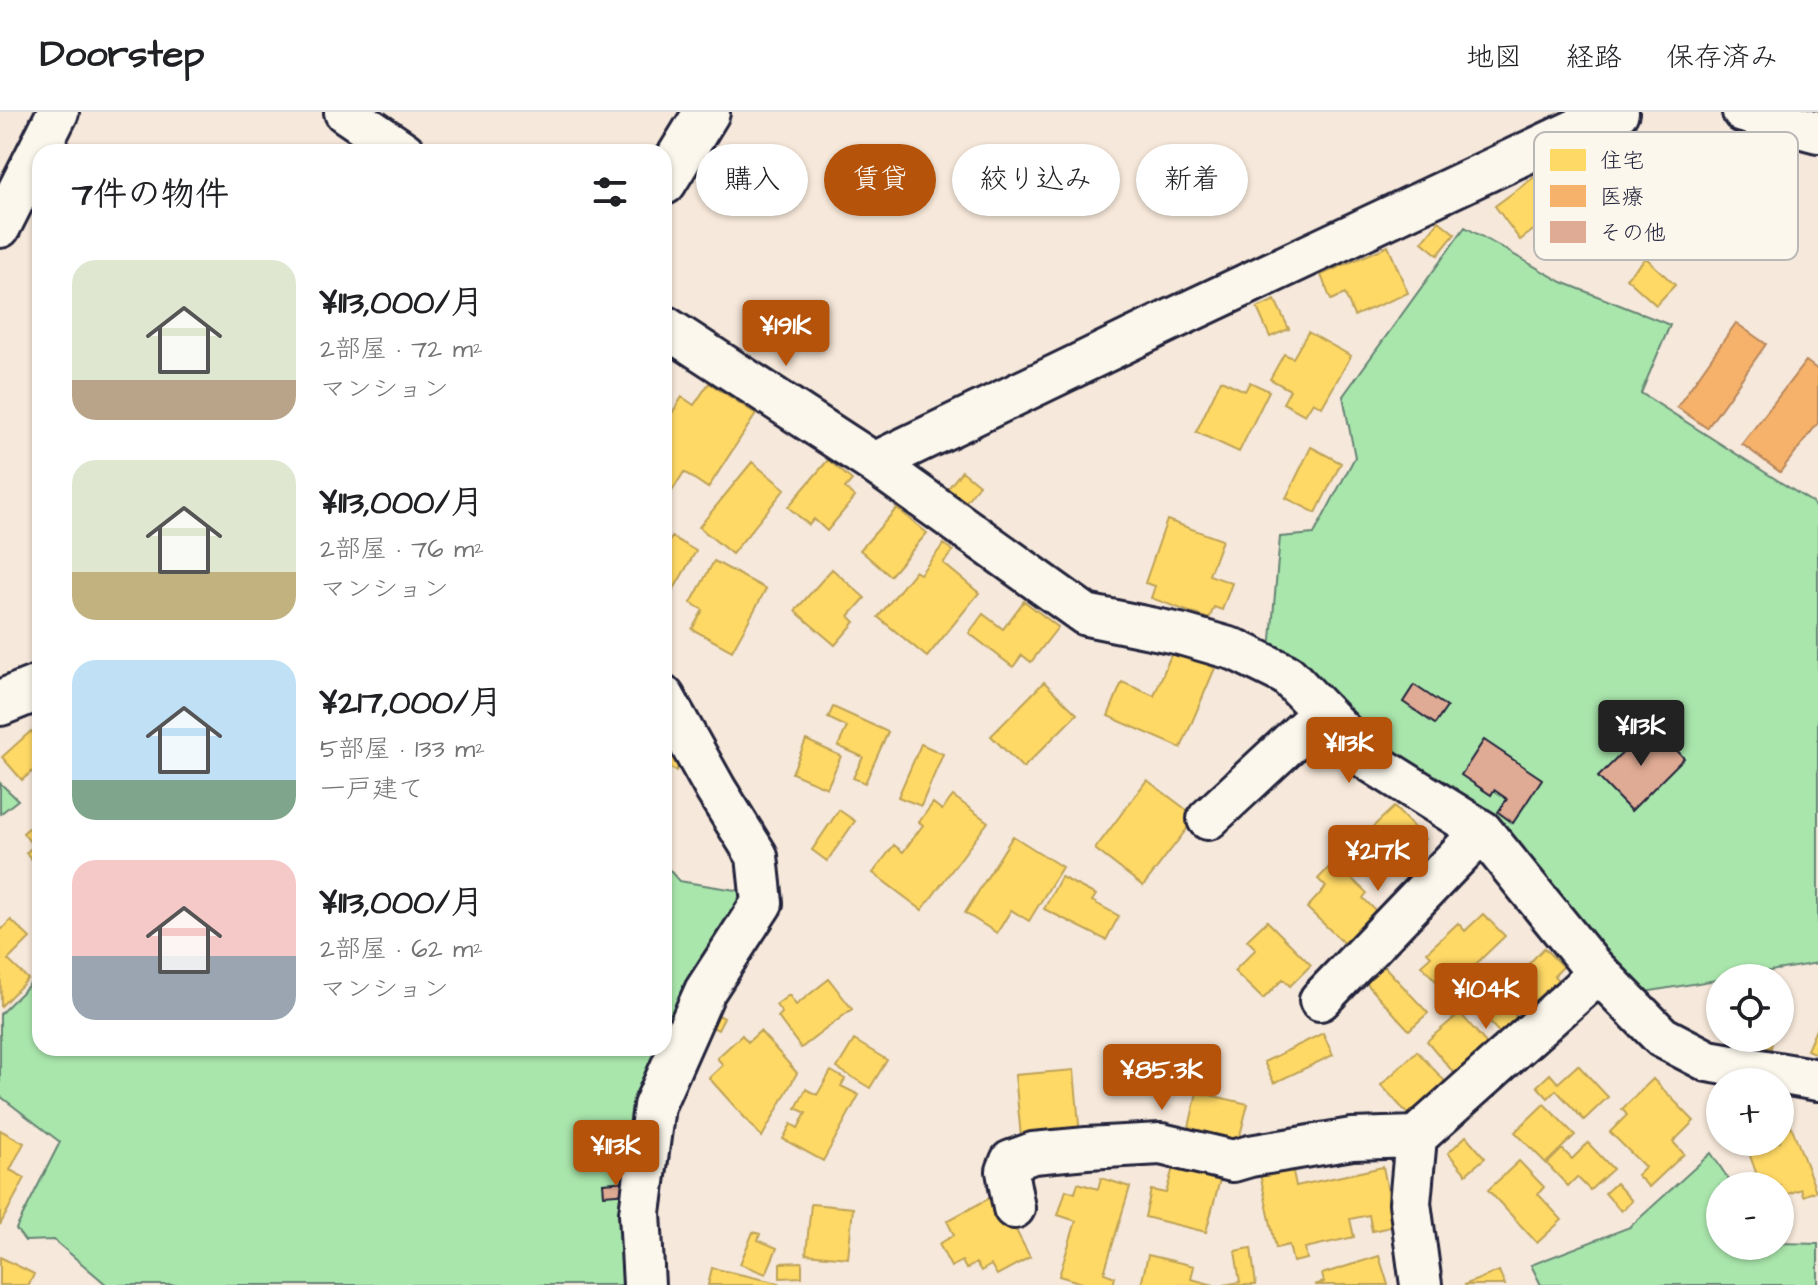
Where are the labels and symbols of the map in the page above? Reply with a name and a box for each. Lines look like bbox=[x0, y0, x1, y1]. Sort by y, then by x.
legend bbox=[1534, 132, 1798, 260]
text: 住宅 bbox=[1600, 146, 1644, 177]
text: 医療 bbox=[1600, 182, 1644, 213]
text: その他 bbox=[1600, 218, 1666, 249]
pin: ¥191K bbox=[730, 300, 842, 368]
pin: ¥113K bbox=[1585, 700, 1697, 768]
pin: ¥113K bbox=[1293, 717, 1405, 785]
pin: ¥217K bbox=[1322, 825, 1434, 893]
pin: ¥104K bbox=[1430, 963, 1542, 1031]
pin: ¥85.3K bbox=[1097, 1044, 1227, 1112]
pin: ¥113K bbox=[560, 1120, 672, 1188]

